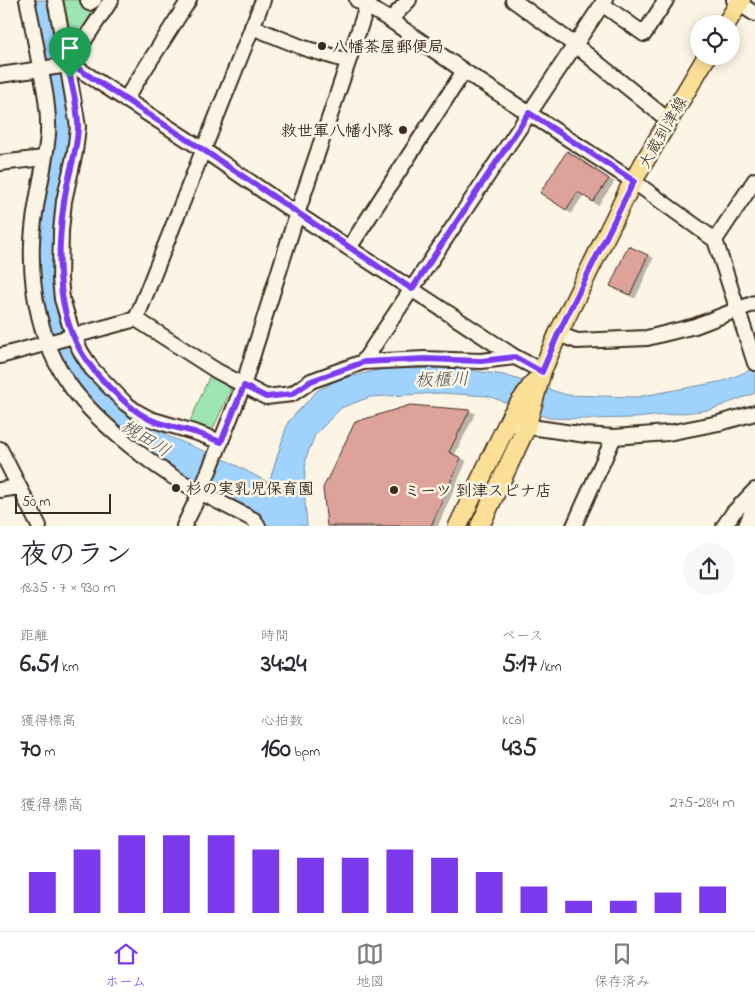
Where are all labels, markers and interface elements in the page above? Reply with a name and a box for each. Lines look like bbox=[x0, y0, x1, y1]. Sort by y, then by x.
map controls bbox=[690, 15, 740, 65]
button: locate bbox=[690, 15, 740, 65]
pin bbox=[49, 27, 91, 78]
icon: arrive bbox=[56, 34, 84, 62]
place label: 八幡茶屋郵便局 bbox=[332, 36, 444, 60]
marker: 八幡茶屋郵便局 bbox=[316, 40, 328, 52]
street label: 大蔵到津線 bbox=[633, 92, 694, 174]
place label: 救世軍八幡小隊 bbox=[281, 120, 393, 144]
marker: 救世軍八幡小隊 bbox=[397, 124, 409, 136]
water label: 板櫃川 bbox=[415, 368, 469, 394]
water label: 槻田川 bbox=[115, 414, 175, 465]
place label: 杉の実乳児保育園 bbox=[186, 478, 314, 502]
place label: ミーツ 到津スピナ店 bbox=[404, 480, 552, 504]
marker: 杉の実乳児保育園 bbox=[170, 482, 182, 494]
marker: ミーツ 到津スピナ店 bbox=[388, 484, 400, 496]
scale bar bbox=[15, 491, 111, 514]
text: 50 m bbox=[22, 492, 50, 513]
text: 夜のラン bbox=[20, 536, 132, 577]
button: share bbox=[683, 543, 735, 595]
text: 18:35 · 7 × 930 m bbox=[20, 576, 116, 600]
text: 距離 bbox=[20, 626, 48, 647]
text: 時間 bbox=[261, 626, 289, 647]
text: ペース bbox=[502, 626, 543, 647]
text: 6.51 bbox=[20, 647, 58, 683]
text: 34:24 bbox=[261, 647, 306, 683]
text: 5:17 bbox=[502, 647, 537, 683]
text: km bbox=[58, 657, 79, 678]
text: /km bbox=[537, 657, 562, 678]
text: kcal bbox=[502, 710, 524, 731]
text: 獲得標高 bbox=[20, 711, 76, 732]
text: 心拍数 bbox=[261, 711, 303, 732]
text: 435 bbox=[502, 731, 537, 767]
text: 70 bbox=[20, 732, 41, 768]
text: 160 bbox=[261, 732, 291, 768]
text: m bbox=[41, 742, 55, 763]
text: bpm bbox=[291, 742, 320, 763]
text: 275–284 m bbox=[670, 791, 735, 815]
text: 獲得標高 bbox=[20, 794, 84, 818]
tab: ホーム bbox=[105, 940, 146, 993]
tab: 地図 bbox=[356, 940, 384, 993]
tab: 保存済み bbox=[594, 940, 650, 993]

